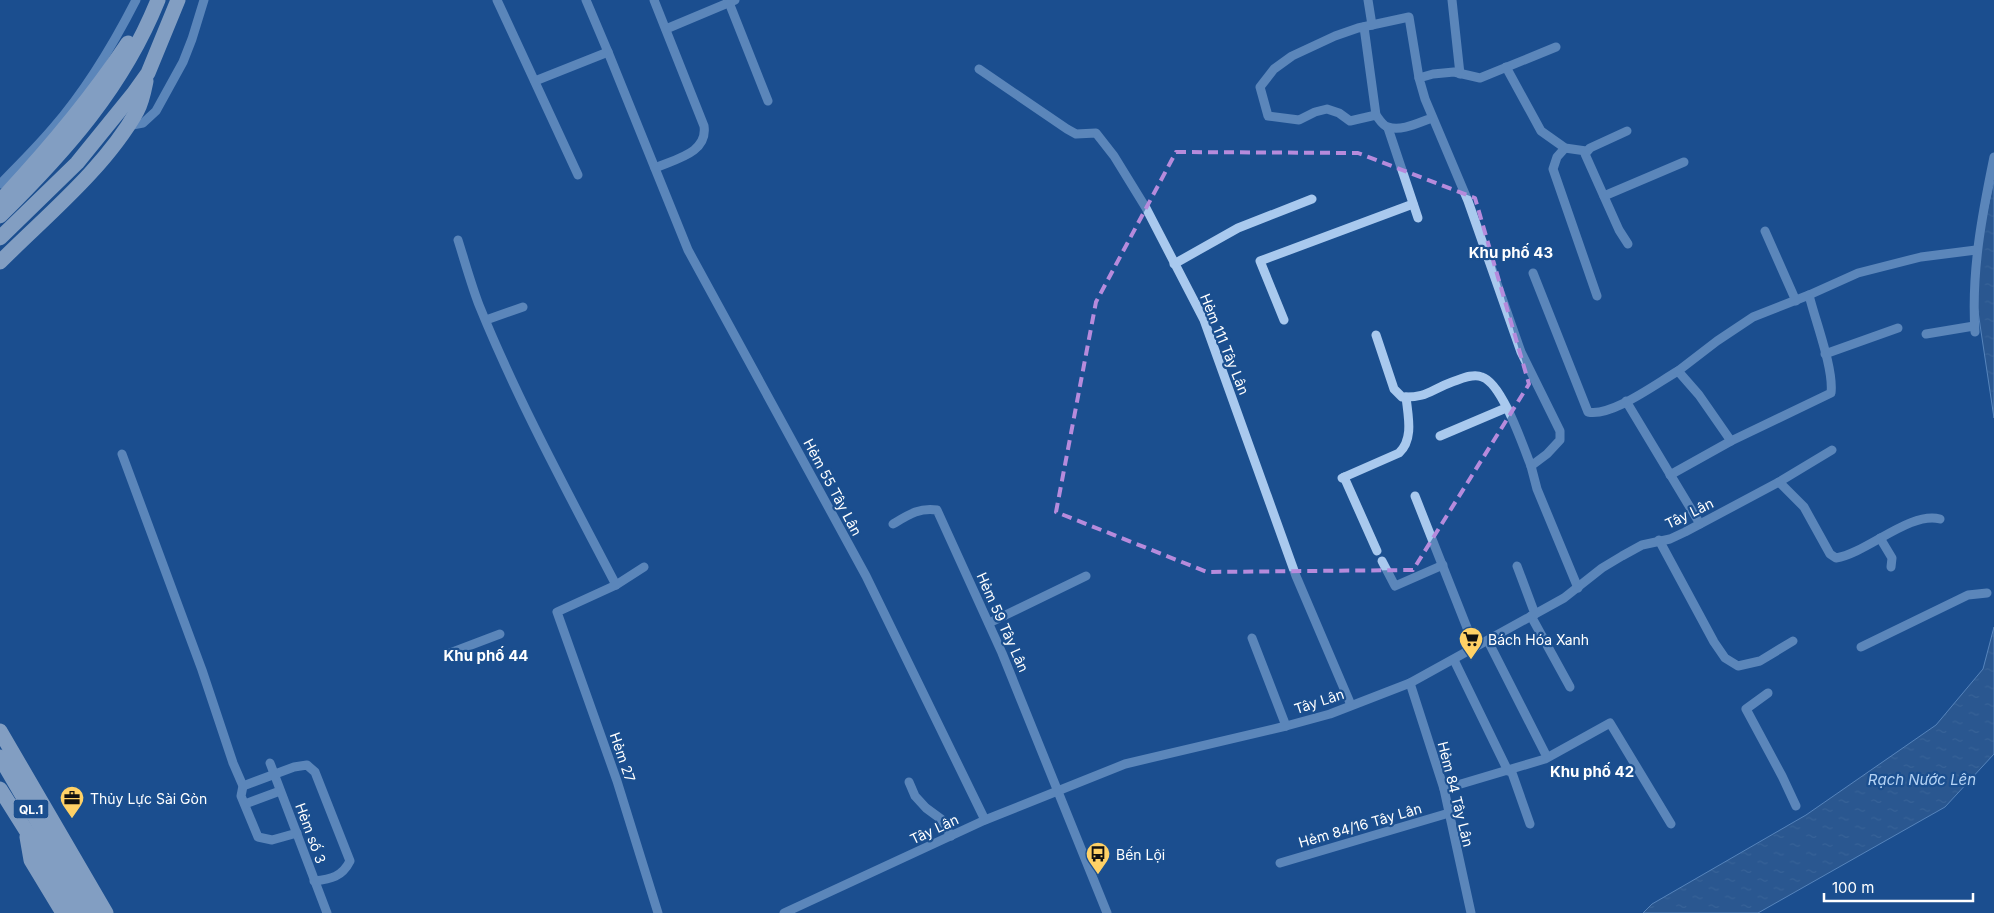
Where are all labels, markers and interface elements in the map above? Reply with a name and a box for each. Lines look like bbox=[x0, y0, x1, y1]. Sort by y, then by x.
district label: Khu phố 43 bbox=[1469, 243, 1553, 262]
street label: Hẻm 111 Tây Lân bbox=[1197, 291, 1253, 397]
street label: Hẻm 55 Tây Lân bbox=[800, 436, 866, 538]
street label: Tây Lân bbox=[1662, 494, 1716, 532]
street label: Hẻm 59 Tây Lân bbox=[973, 569, 1033, 675]
supermarket icon: Bách Hóa Xanh bbox=[1458, 626, 1484, 660]
place label: Bách Hóa Xanh bbox=[1488, 631, 1589, 648]
district label: Khu phố 44 bbox=[444, 646, 528, 665]
street label: Tây Lân bbox=[1292, 685, 1346, 717]
street label: Hẻm 27 bbox=[607, 730, 639, 784]
street label: Hẻm 84 Tây Lân bbox=[1435, 740, 1477, 848]
district label: Khu phố 42 bbox=[1550, 762, 1634, 781]
water label: Rạch Nước Lên bbox=[1868, 770, 1976, 789]
office icon: Thủy Lực Sài Gòn bbox=[59, 785, 85, 819]
place label: Thủy Lực Sài Gòn bbox=[90, 790, 207, 807]
street label: Hẻm 84/16 Tây Lân bbox=[1296, 799, 1424, 851]
road number: QL.1 bbox=[14, 800, 48, 819]
street label: Hẻm số 3 bbox=[292, 800, 330, 866]
street label: Tây Lân bbox=[907, 810, 961, 848]
bus stop icon: Bến Lội bbox=[1085, 841, 1111, 875]
place label: Bến Lội bbox=[1116, 846, 1165, 863]
scale bar bbox=[1824, 870, 1973, 902]
text: 100 m bbox=[1832, 878, 1874, 897]

